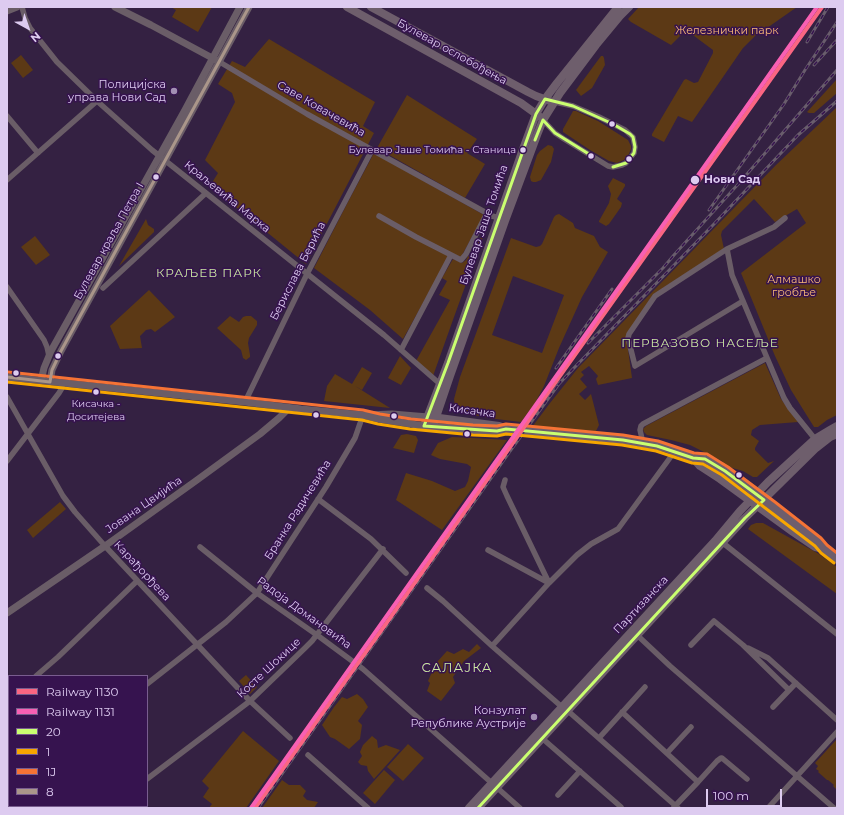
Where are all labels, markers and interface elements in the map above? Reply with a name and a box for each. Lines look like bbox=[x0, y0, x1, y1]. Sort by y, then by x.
north arrow bbox=[8, 8, 48, 48]
street label: Булевар ослобођења bbox=[395, 16, 509, 88]
park label: Железнички парк bbox=[675, 24, 779, 38]
text: N bbox=[28, 29, 44, 45]
place label: Полицијска управа Нови Сад bbox=[68, 78, 166, 104]
street label: Саве Ковачевића bbox=[275, 78, 367, 140]
marker: Полицијска управа Нови Сад bbox=[169, 86, 179, 96]
unlabelled marker bbox=[607, 119, 617, 129]
place label: Булевар Јаше Томића - Станица bbox=[349, 144, 516, 156]
marker: Булевар Јаше Томића - Станица bbox=[518, 145, 528, 155]
unlabelled marker bbox=[586, 151, 596, 161]
unlabelled marker bbox=[624, 154, 634, 164]
street label: Краљевића Марка bbox=[181, 158, 273, 236]
street label: Булевар Јаше Томића bbox=[457, 163, 511, 287]
unlabelled marker bbox=[151, 172, 161, 182]
place label: Нови Сад bbox=[704, 173, 760, 187]
marker: Нови Сад bbox=[689, 174, 701, 186]
street label: Булевар краља Петра I bbox=[71, 180, 147, 302]
street label: Берислава Берића bbox=[267, 219, 329, 323]
district label: КРАЉЕВ ПАРК bbox=[156, 266, 262, 280]
park label: Алмашко гробље bbox=[767, 273, 821, 299]
district label: ПЕРВАЗОВО НАСЕЉЕ bbox=[621, 336, 779, 350]
unlabelled marker bbox=[53, 351, 63, 361]
unlabelled marker bbox=[11, 368, 21, 378]
marker: Кисачка - Доситејева bbox=[91, 387, 101, 397]
place label: Кисачка - Доситејева bbox=[67, 398, 125, 422]
street label: Кисачка bbox=[448, 401, 496, 421]
unlabelled marker bbox=[311, 410, 321, 420]
unlabelled marker bbox=[389, 411, 399, 421]
unlabelled marker bbox=[462, 429, 472, 439]
street label: Бранка Радичевића bbox=[262, 458, 334, 562]
unlabelled marker bbox=[734, 470, 744, 480]
street label: Јована Цвијића bbox=[103, 474, 185, 536]
street label: Карађорђева bbox=[111, 538, 173, 604]
street label: Партизанска bbox=[611, 573, 671, 637]
street label: Радоја Домановића bbox=[254, 574, 354, 652]
street label: Косте Шокице bbox=[234, 635, 304, 701]
district label: САЛАЈКА bbox=[421, 660, 493, 676]
legend bbox=[8, 675, 148, 807]
text: Railway 1130 bbox=[46, 684, 118, 699]
text: Railway 1131 bbox=[46, 704, 115, 719]
place label: Конзулат Републике Аустрије bbox=[410, 704, 526, 730]
marker: Конзулат Републике Аустрије bbox=[529, 712, 539, 722]
text: 20 bbox=[46, 724, 61, 739]
text: 1 bbox=[46, 744, 50, 759]
text: 1J bbox=[46, 764, 56, 779]
scale bar bbox=[708, 781, 784, 807]
text: 8 bbox=[46, 784, 54, 799]
text: 100 m bbox=[713, 788, 749, 803]

